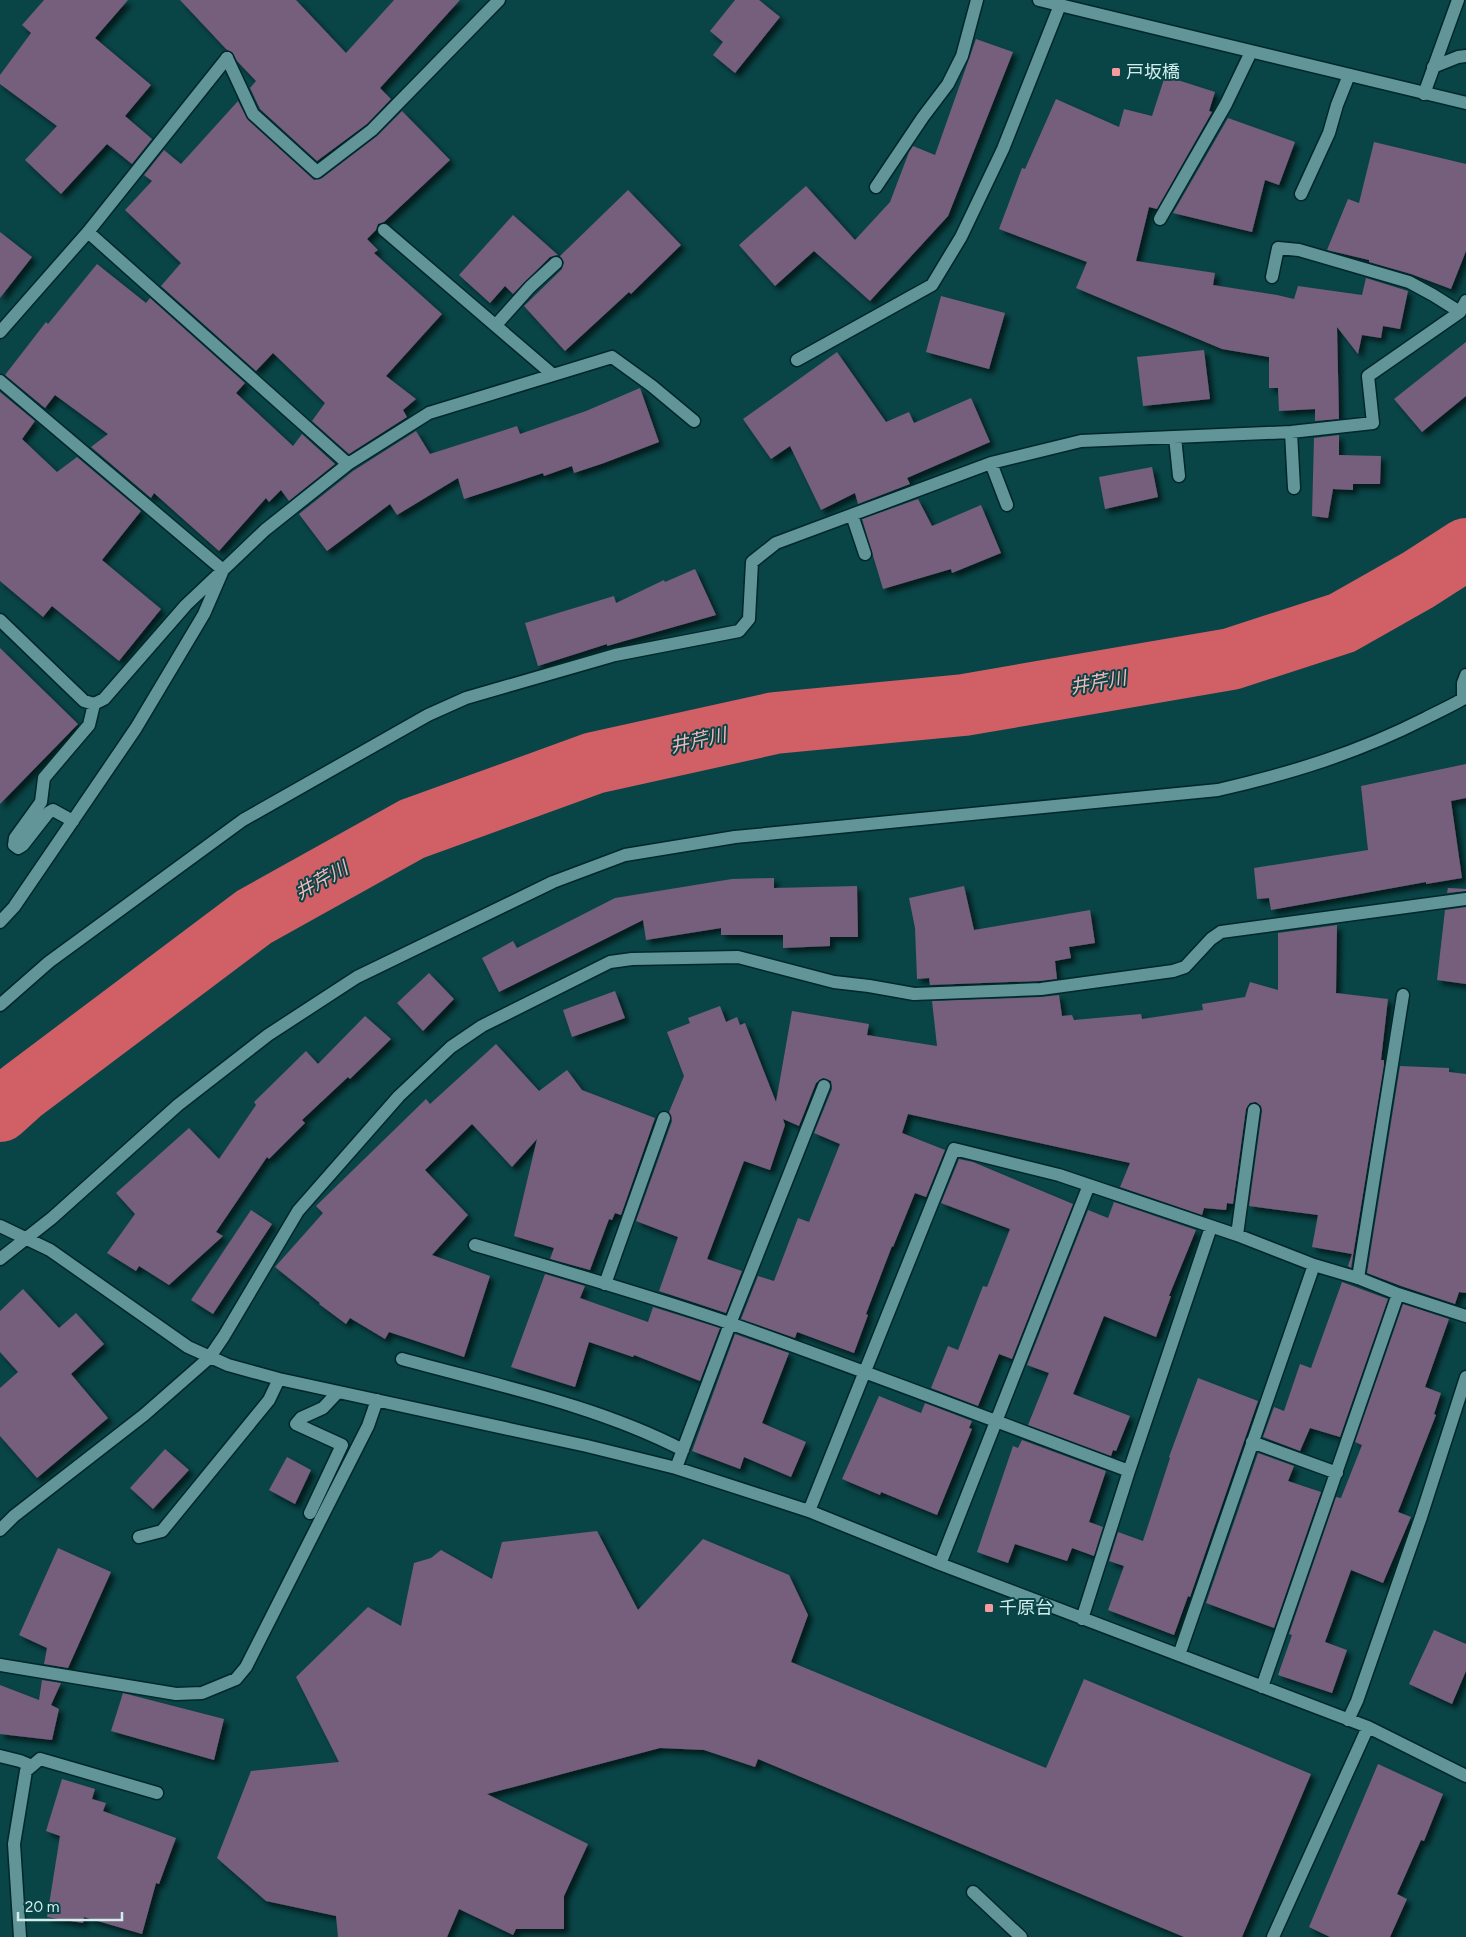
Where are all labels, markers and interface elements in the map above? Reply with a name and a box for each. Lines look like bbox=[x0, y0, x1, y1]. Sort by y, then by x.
place label: 戸坂橋 bbox=[1126, 61, 1180, 83]
marker: 戸坂橋 bbox=[1110, 66, 1122, 78]
water label: 井芹川 bbox=[1068, 666, 1130, 699]
water label: 井芹川 bbox=[668, 723, 730, 758]
water label: 井芹川 bbox=[291, 856, 353, 904]
place label: 千原台 bbox=[999, 1597, 1053, 1619]
marker: 千原台 bbox=[983, 1602, 995, 1614]
scale bar bbox=[18, 1890, 121, 1922]
text: 20 m bbox=[25, 1898, 59, 1916]

